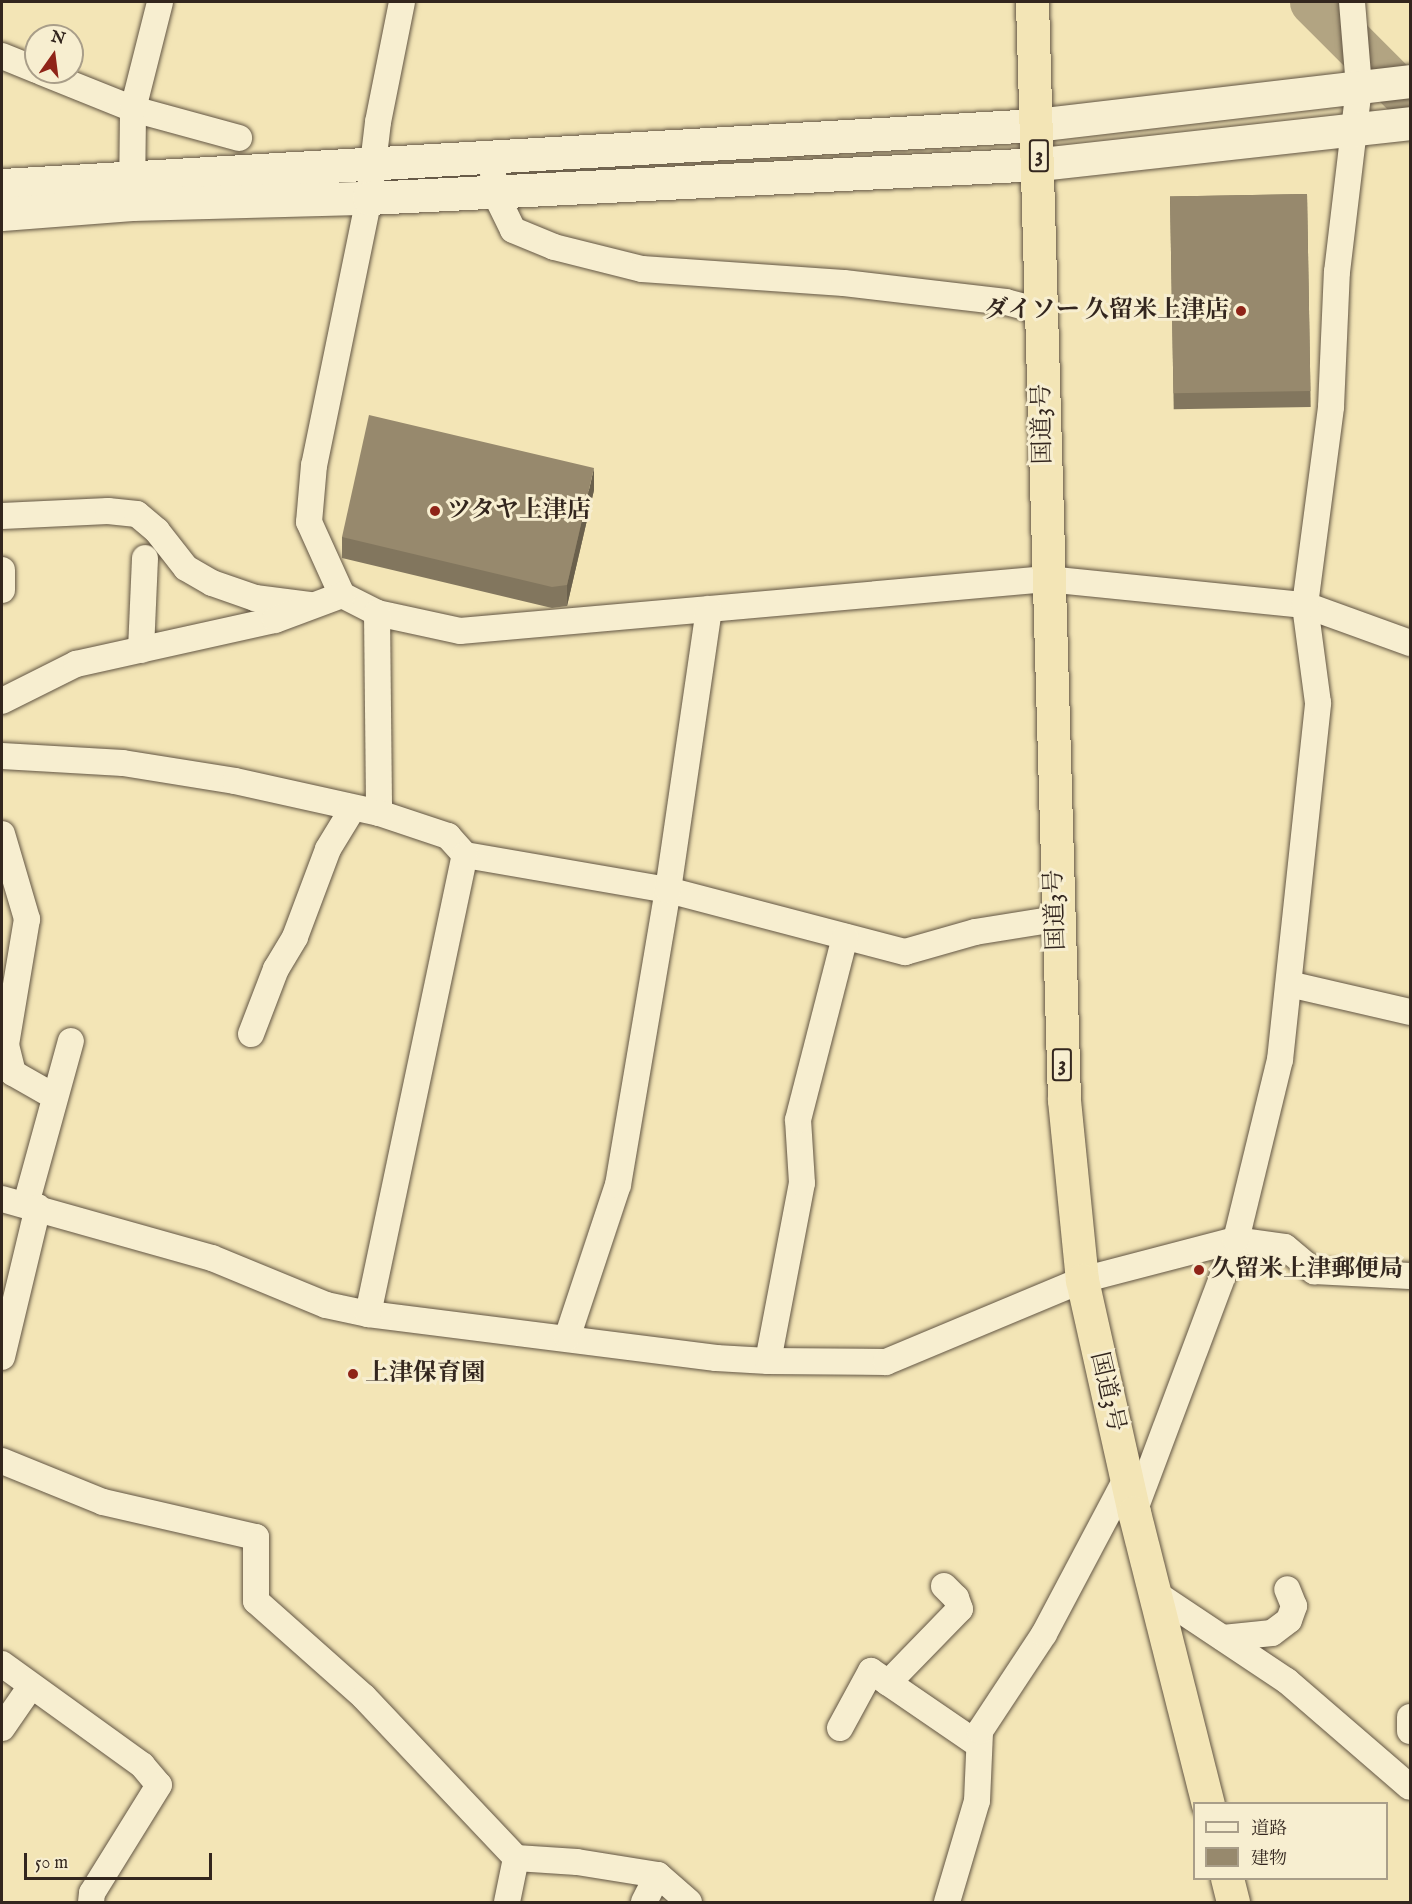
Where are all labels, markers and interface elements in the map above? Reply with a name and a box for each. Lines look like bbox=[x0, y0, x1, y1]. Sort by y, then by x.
north arrow bbox=[24, 24, 84, 84]
text: N bbox=[49, 27, 67, 50]
road number: 3 bbox=[1028, 137, 1050, 175]
place label: ダイソー 久留米上津店 bbox=[984, 297, 1229, 325]
marker: ダイソー 久留米上津店 bbox=[1234, 304, 1248, 318]
street label: 国道3号 bbox=[1028, 383, 1058, 465]
place label: ツタヤ上津店 bbox=[447, 497, 591, 525]
marker: ツタヤ上津店 bbox=[428, 504, 442, 518]
street label: 国道3号 bbox=[1040, 869, 1072, 951]
road number: 3 bbox=[1052, 1046, 1072, 1084]
place label: 久留米上津郵便局 bbox=[1211, 1256, 1403, 1284]
marker: 久留米上津郵便局 bbox=[1192, 1263, 1206, 1277]
street label: 国道3号 bbox=[1084, 1349, 1130, 1435]
place label: 上津保育園 bbox=[365, 1360, 485, 1388]
marker: 上津保育園 bbox=[346, 1367, 360, 1381]
legend bbox=[1193, 1802, 1388, 1880]
text: 道路 bbox=[1251, 1818, 1287, 1841]
scale bar bbox=[27, 1841, 214, 1879]
text: 建物 bbox=[1251, 1848, 1287, 1871]
text: 50 m bbox=[35, 1852, 68, 1875]

